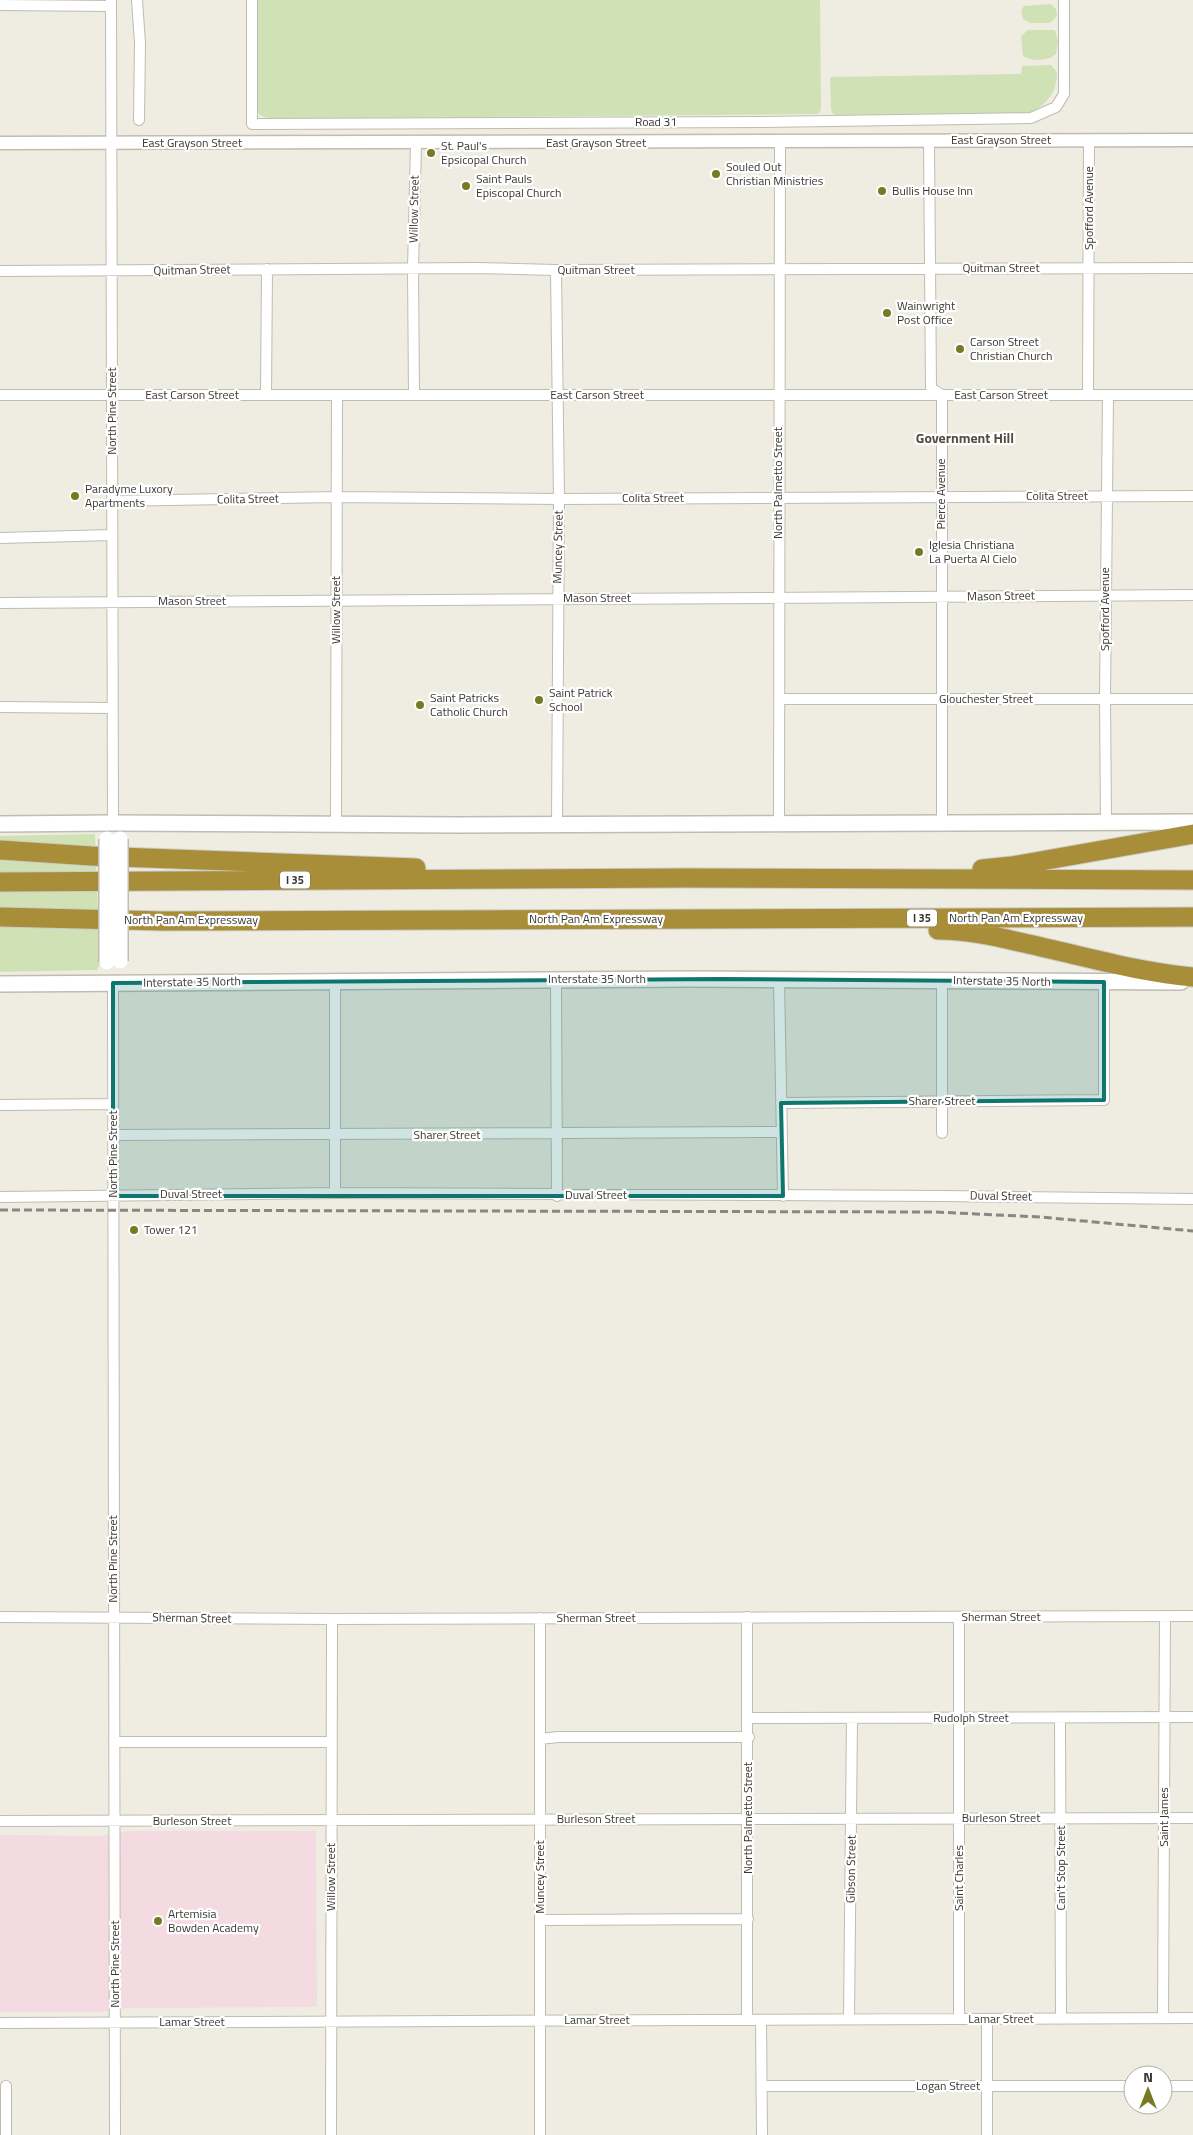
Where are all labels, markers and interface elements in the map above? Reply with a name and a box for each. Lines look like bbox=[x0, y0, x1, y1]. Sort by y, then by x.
street label: Road 31 bbox=[635, 112, 677, 131]
street label: East Grayson Street bbox=[951, 130, 1052, 149]
street label: East Grayson Street bbox=[142, 133, 243, 152]
street label: East Grayson Street bbox=[546, 133, 647, 152]
place label: St. Paul's Epsicopal Church bbox=[441, 136, 526, 169]
marker: St. Paul's Epsicopal Church bbox=[425, 147, 437, 159]
place label: Souled Out Christian Ministries bbox=[726, 157, 824, 190]
street label: Spofford Avenue bbox=[1079, 166, 1098, 250]
marker: Souled Out Christian Ministries bbox=[710, 168, 722, 180]
place label: Saint Pauls Episcopal Church bbox=[476, 169, 561, 202]
street label: Willow Street bbox=[403, 174, 424, 243]
marker: Saint Pauls Episcopal Church bbox=[460, 180, 472, 192]
place label: Bullis House Inn bbox=[892, 181, 973, 200]
marker: Bullis House Inn bbox=[876, 185, 888, 197]
street label: Quitman Street bbox=[962, 258, 1040, 277]
street label: Quitman Street bbox=[153, 259, 232, 280]
street label: Quitman Street bbox=[557, 260, 635, 279]
place label: Wainwright Post Office bbox=[897, 296, 956, 329]
marker: Wainwright Post Office bbox=[881, 307, 893, 319]
place label: Carson Street Christian Church bbox=[970, 332, 1052, 365]
marker: Carson Street Christian Church bbox=[954, 343, 966, 355]
street label: North Pine Street bbox=[102, 366, 121, 455]
street label: East Carson Street bbox=[145, 385, 240, 404]
street label: East Carson Street bbox=[550, 385, 645, 404]
street label: East Carson Street bbox=[954, 385, 1049, 404]
street label: North Palmetto Street bbox=[768, 426, 787, 539]
district label: Government Hill bbox=[916, 427, 1014, 448]
street label: Pierce Avenue bbox=[931, 458, 950, 530]
place label: Paradyme Luxory Apartments bbox=[85, 479, 173, 512]
street label: Colita Street bbox=[1026, 486, 1089, 505]
street label: Colita Street bbox=[217, 488, 280, 509]
street label: Colita Street bbox=[622, 488, 685, 507]
marker: Paradyme Luxory Apartments bbox=[69, 490, 81, 502]
street label: Muncey Street bbox=[547, 509, 568, 584]
place label: Iglesia Christiana La Puerta Al Cielo bbox=[929, 535, 1017, 568]
marker: Iglesia Christiana La Puerta Al Cielo bbox=[913, 546, 925, 558]
street label: Spofford Avenue bbox=[1095, 567, 1114, 651]
street label: Willow Street bbox=[326, 575, 345, 644]
street label: Mason Street bbox=[967, 585, 1036, 606]
street label: Mason Street bbox=[563, 588, 632, 607]
street label: Mason Street bbox=[158, 591, 227, 610]
place label: Saint Patrick School bbox=[549, 683, 613, 716]
place label: Saint Patricks Catholic Church bbox=[430, 688, 508, 721]
street label: Glouchester Street bbox=[939, 689, 1034, 708]
marker: Saint Patrick School bbox=[533, 694, 545, 706]
marker: Saint Patricks Catholic Church bbox=[414, 699, 426, 711]
road number: I 35 bbox=[280, 872, 310, 888]
street label: North Pan Am Expressway bbox=[949, 908, 1083, 927]
street label: North Pan Am Expressway bbox=[529, 909, 663, 928]
street label: North Pan Am Expressway bbox=[124, 910, 258, 929]
road number: I 35 bbox=[907, 910, 937, 926]
street label: Interstate 35 North bbox=[548, 969, 646, 988]
street label: Interstate 35 North bbox=[953, 970, 1051, 991]
street label: Interstate 35 North bbox=[143, 971, 241, 992]
street label: Sharer Street bbox=[909, 1091, 976, 1110]
street label: North Pine Street bbox=[103, 1109, 122, 1198]
street label: Sharer Street bbox=[414, 1125, 481, 1144]
street label: Duval Street bbox=[160, 1184, 223, 1203]
street label: Duval Street bbox=[565, 1185, 628, 1204]
street label: Duval Street bbox=[970, 1185, 1033, 1206]
place label: Tower 121 bbox=[144, 1220, 198, 1239]
marker: Tower 121 bbox=[128, 1224, 140, 1236]
street label: North Pine Street bbox=[103, 1514, 122, 1603]
street label: Sherman Street bbox=[152, 1607, 233, 1628]
street label: Sherman Street bbox=[961, 1607, 1041, 1626]
street label: Sherman Street bbox=[556, 1608, 636, 1627]
street label: Rudolph Street bbox=[933, 1708, 1010, 1727]
street label: North Palmetto Street bbox=[738, 1761, 757, 1874]
street label: Saint James bbox=[1154, 1787, 1173, 1847]
street label: Burleson Street bbox=[962, 1808, 1041, 1827]
street label: Burleson Street bbox=[557, 1809, 636, 1828]
street label: Burleson Street bbox=[153, 1811, 232, 1830]
street label: Can't Stop Street bbox=[1051, 1825, 1070, 1911]
street label: Gibson Street bbox=[840, 1834, 861, 1903]
street label: Muncey Street bbox=[530, 1840, 549, 1914]
street label: Willow Street bbox=[321, 1842, 340, 1911]
street label: Saint Charles bbox=[949, 1845, 968, 1911]
place label: Artemisia Bowden Academy bbox=[168, 1904, 259, 1937]
marker: Artemisia Bowden Academy bbox=[152, 1915, 164, 1927]
street label: North Pine Street bbox=[105, 1919, 124, 2008]
street label: Lamar Street bbox=[968, 2009, 1035, 2028]
street label: Lamar Street bbox=[564, 2010, 631, 2029]
street label: Lamar Street bbox=[159, 2012, 226, 2031]
north arrow bbox=[1123, 2065, 1173, 2115]
text: N bbox=[1143, 2066, 1153, 2087]
street label: Logan Street bbox=[916, 2076, 981, 2095]

